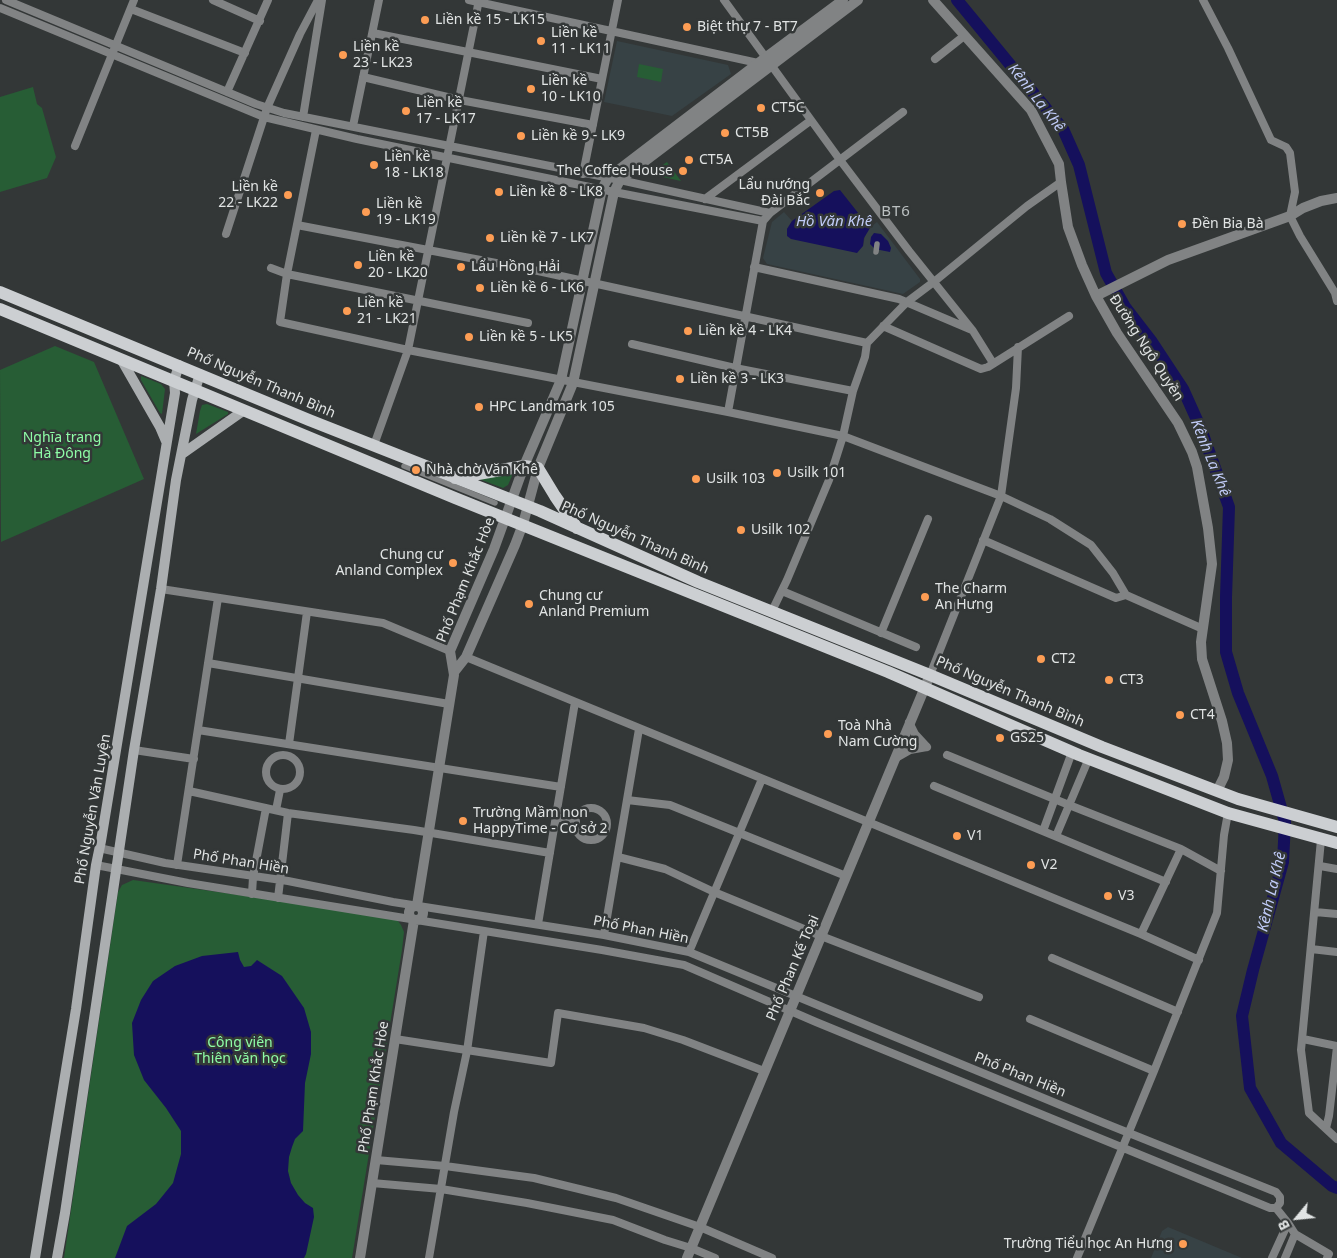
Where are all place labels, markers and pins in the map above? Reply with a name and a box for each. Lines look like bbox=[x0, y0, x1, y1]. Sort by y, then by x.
place label: Liền kề 15 - LK15 bbox=[435, 12, 545, 28]
marker: Liền kề 15 - LK15 bbox=[419, 14, 431, 26]
place label: Biệt thự 7 - BT7 bbox=[697, 19, 798, 35]
marker: Biệt thự 7 - BT7 bbox=[681, 21, 693, 33]
place label: Liền kề 11 - LK11 bbox=[551, 25, 611, 58]
marker: Liền kề 11 - LK11 bbox=[535, 35, 547, 47]
place label: Liền kề 23 - LK23 bbox=[353, 39, 413, 72]
marker: Liền kề 23 - LK23 bbox=[337, 49, 349, 61]
place label: Liền kề 10 - LK10 bbox=[541, 73, 601, 105]
marker: Liền kề 10 - LK10 bbox=[525, 83, 537, 95]
place label: Liền kề 17 - LK17 bbox=[416, 95, 476, 128]
place label: CT5C bbox=[771, 100, 804, 116]
marker: CT5C bbox=[755, 102, 767, 114]
marker: Liền kề 17 - LK17 bbox=[400, 105, 412, 117]
place label: CT5B bbox=[735, 125, 769, 141]
marker: CT5B bbox=[719, 127, 731, 139]
place label: Liền kề 9 - LK9 bbox=[531, 128, 625, 144]
marker: Liền kề 9 - LK9 bbox=[515, 130, 527, 142]
place label: Liền kề 18 - LK18 bbox=[384, 149, 444, 182]
place label: CT5A bbox=[699, 152, 733, 168]
marker: CT5A bbox=[683, 154, 695, 166]
marker: Liền kề 18 - LK18 bbox=[368, 159, 380, 171]
place label: The Coffee House bbox=[557, 163, 673, 179]
marker: The Coffee House bbox=[677, 165, 689, 177]
place label: Lẩu nướng Đài Bắc bbox=[739, 177, 810, 210]
place label: Liền kề 22 - LK22 bbox=[218, 179, 278, 212]
place label: Liền kề 8 - LK8 bbox=[509, 184, 603, 200]
marker: Liền kề 8 - LK8 bbox=[493, 186, 505, 198]
marker: Lẩu nướng Đài Bắc bbox=[814, 187, 826, 199]
marker: Liền kề 22 - LK22 bbox=[282, 189, 294, 201]
place label: Liền kề 19 - LK19 bbox=[376, 196, 436, 228]
marker: Liền kề 19 - LK19 bbox=[360, 206, 372, 218]
place label: Đền Bia Bà bbox=[1192, 216, 1264, 232]
marker: Đền Bia Bà bbox=[1176, 218, 1188, 230]
place label: Liền kề 7 - LK7 bbox=[500, 230, 594, 246]
marker: Liền kề 7 - LK7 bbox=[484, 232, 496, 244]
place label: Liền kề 20 - LK20 bbox=[368, 249, 428, 282]
marker: Liền kề 20 - LK20 bbox=[352, 259, 364, 271]
place label: Lẩu Hồng Hải bbox=[471, 259, 560, 275]
marker: Lẩu Hồng Hải bbox=[455, 261, 467, 273]
place label: Liền kề 6 - LK6 bbox=[490, 280, 584, 296]
marker: Liền kề 6 - LK6 bbox=[474, 282, 486, 294]
place label: Liền kề 21 - LK21 bbox=[357, 295, 417, 328]
marker: Liền kề 21 - LK21 bbox=[341, 305, 353, 317]
place label: Liền kề 4 - LK4 bbox=[698, 323, 792, 339]
marker: Liền kề 4 - LK4 bbox=[682, 325, 694, 337]
place label: Liền kề 5 - LK5 bbox=[479, 329, 573, 345]
marker: Liền kề 5 - LK5 bbox=[463, 331, 475, 343]
place label: Liền kề 3 - LK3 bbox=[690, 371, 784, 387]
marker: Liền kề 3 - LK3 bbox=[674, 373, 686, 385]
place label: HPC Landmark 105 bbox=[489, 399, 615, 415]
marker: HPC Landmark 105 bbox=[473, 401, 485, 413]
place label: Nhà chờ Văn Khê bbox=[426, 462, 538, 478]
marker: Nhà chờ Văn Khê bbox=[410, 464, 422, 476]
place label: Usilk 101 bbox=[787, 465, 846, 481]
marker: Usilk 101 bbox=[771, 467, 783, 479]
place label: Usilk 103 bbox=[706, 471, 765, 487]
marker: Usilk 103 bbox=[690, 473, 702, 485]
place label: Usilk 102 bbox=[751, 522, 810, 538]
marker: Usilk 102 bbox=[735, 524, 747, 536]
place label: Chung cư Anland Complex bbox=[335, 547, 443, 580]
marker: Chung cư Anland Complex bbox=[447, 557, 459, 569]
place label: The Charm An Hưng bbox=[935, 581, 1007, 614]
place label: Chung cư Anland Premium bbox=[539, 588, 649, 620]
marker: The Charm An Hưng bbox=[919, 591, 931, 603]
marker: Chung cư Anland Premium bbox=[523, 598, 535, 610]
place label: CT2 bbox=[1051, 651, 1076, 667]
marker: CT2 bbox=[1035, 653, 1047, 665]
place label: CT3 bbox=[1119, 672, 1144, 688]
marker: CT3 bbox=[1103, 674, 1115, 686]
place label: CT4 bbox=[1190, 707, 1215, 723]
marker: CT4 bbox=[1174, 709, 1186, 721]
place label: Toà Nhà Nam Cường bbox=[838, 718, 917, 750]
marker: Toà Nhà Nam Cường bbox=[822, 728, 834, 740]
place label: GS25 bbox=[1010, 730, 1044, 746]
marker: GS25 bbox=[994, 732, 1006, 744]
place label: Trường Mầm non HappyTime - Cơ sở 2 bbox=[473, 805, 608, 838]
marker: Trường Mầm non HappyTime - Cơ sở 2 bbox=[457, 815, 469, 827]
place label: V1 bbox=[967, 828, 983, 844]
marker: V1 bbox=[951, 830, 963, 842]
place label: V2 bbox=[1041, 857, 1057, 873]
marker: V2 bbox=[1025, 859, 1037, 871]
place label: V3 bbox=[1118, 888, 1134, 904]
marker: V3 bbox=[1102, 890, 1114, 902]
place label: Trường Tiểu học An Hưng bbox=[1004, 1236, 1173, 1252]
marker: Trường Tiểu học An Hưng bbox=[1177, 1238, 1189, 1250]

